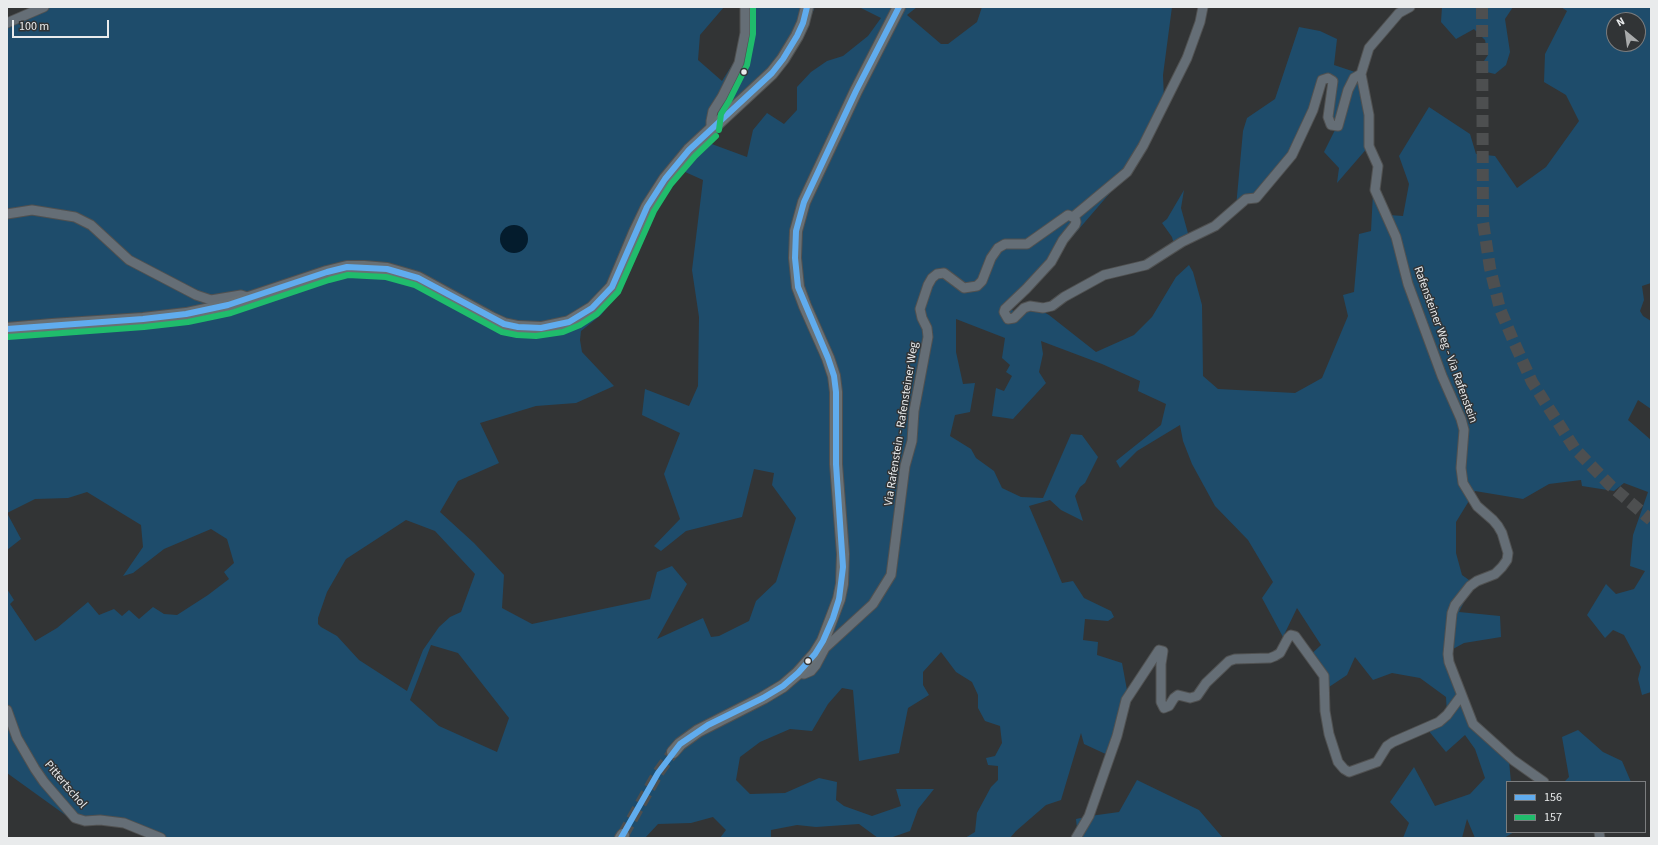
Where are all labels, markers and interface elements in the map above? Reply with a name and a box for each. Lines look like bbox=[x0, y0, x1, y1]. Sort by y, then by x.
scale bar bbox=[14, 12, 111, 38]
north arrow bbox=[1606, 12, 1646, 52]
text: N bbox=[1614, 14, 1627, 30]
text: 100 m bbox=[19, 18, 49, 35]
unlabelled marker bbox=[739, 67, 749, 77]
street label: Rafensteiner Weg - Via Rafenstein bbox=[1410, 265, 1480, 425]
street label: Via Rafenstein - Rafensteiner Weg bbox=[882, 341, 922, 507]
unlabelled marker bbox=[803, 656, 813, 666]
street label: Pittertschol bbox=[41, 758, 89, 812]
legend bbox=[1506, 781, 1646, 833]
text: 156 bbox=[1544, 789, 1562, 806]
text: 157 bbox=[1544, 809, 1562, 826]

